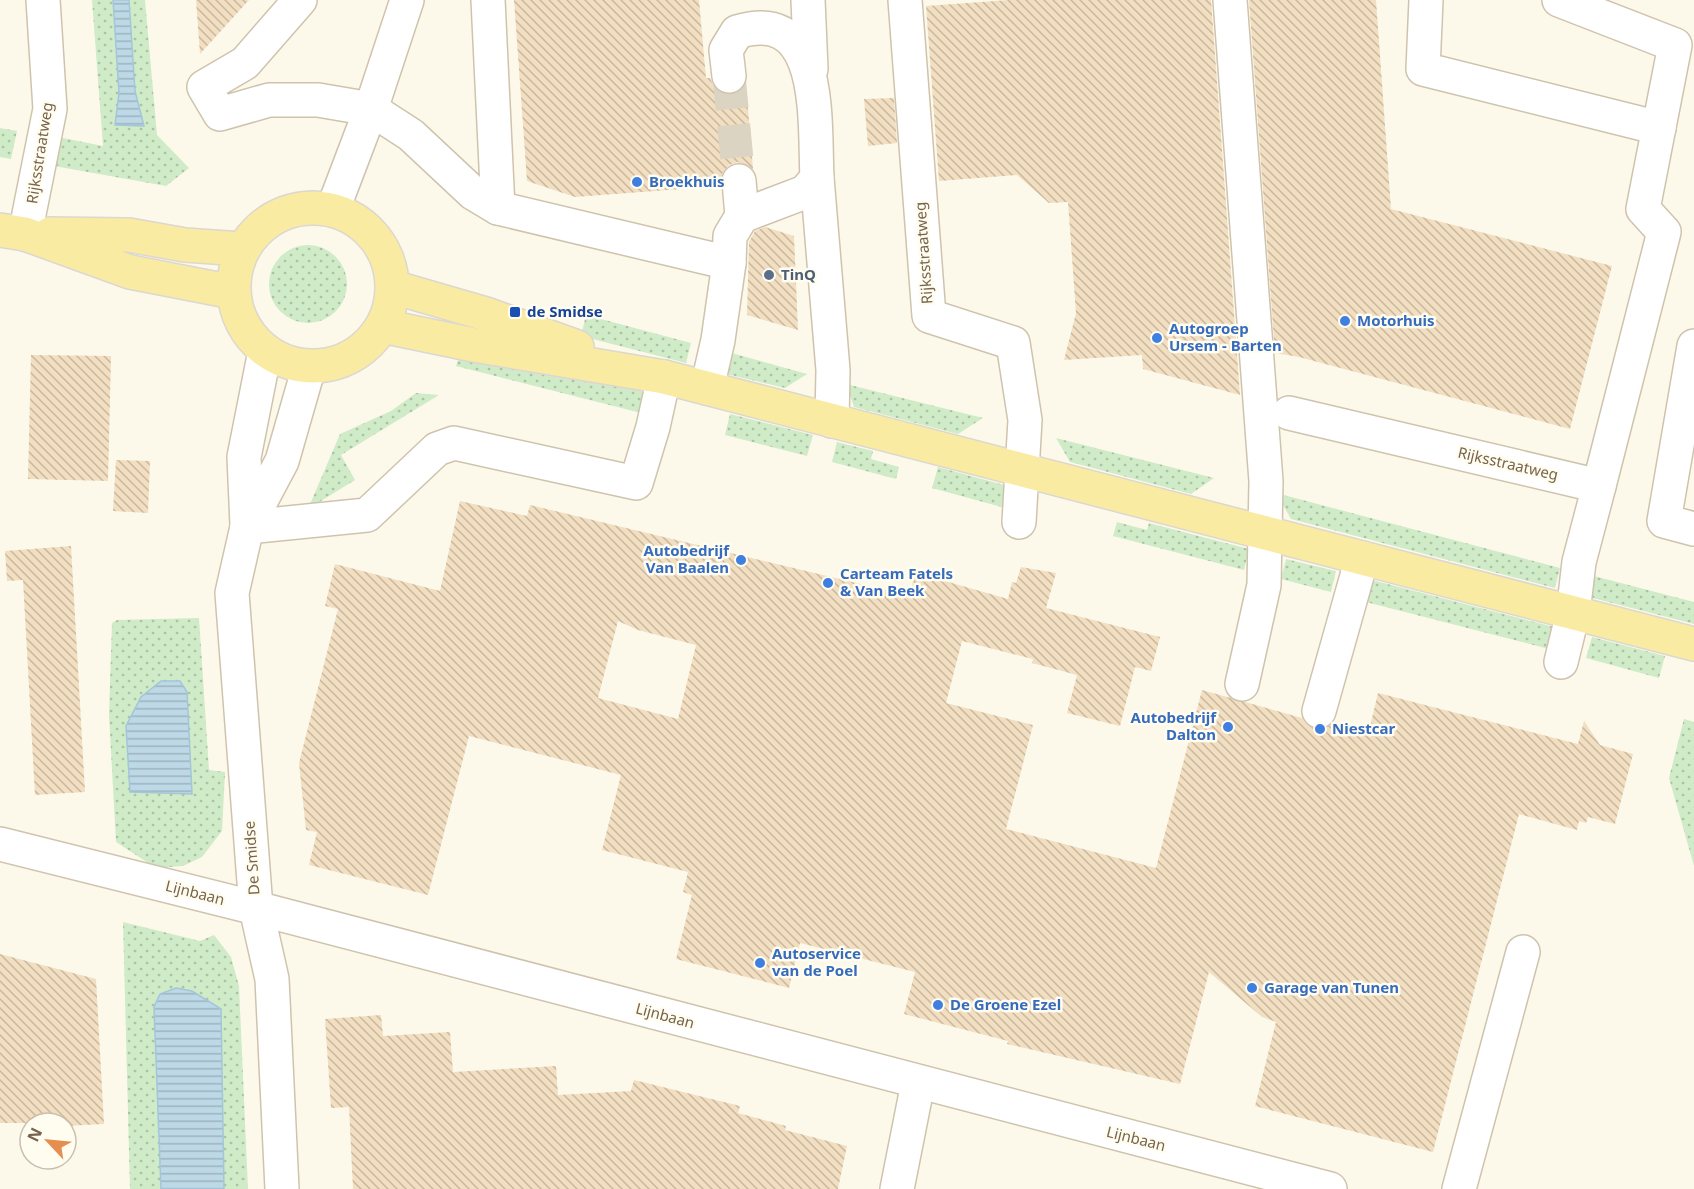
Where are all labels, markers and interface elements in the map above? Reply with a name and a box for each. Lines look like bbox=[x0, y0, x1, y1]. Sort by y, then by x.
street label: Rijksstraatweg bbox=[21, 101, 57, 205]
place label: Broekhuis bbox=[649, 171, 725, 191]
marker: Broekhuis bbox=[630, 175, 644, 189]
street label: Rijksstraatweg bbox=[909, 201, 937, 305]
place label: TinQ bbox=[781, 264, 816, 284]
marker: TinQ bbox=[762, 268, 776, 282]
place label: de Smidse bbox=[527, 301, 603, 321]
marker: de Smidse bbox=[508, 305, 522, 319]
place label: Motorhuis bbox=[1357, 310, 1435, 330]
marker: Motorhuis bbox=[1338, 314, 1352, 328]
place label: Autogroep Ursem - Barten bbox=[1169, 318, 1282, 355]
marker: Autogroep Ursem - Barten bbox=[1150, 331, 1164, 345]
street label: Rijksstraatweg bbox=[1456, 442, 1560, 484]
place label: Autobedrijf Van Baalen bbox=[644, 540, 730, 577]
marker: Autobedrijf Van Baalen bbox=[734, 553, 748, 567]
place label: Carteam Fatels & Van Beek bbox=[840, 563, 953, 600]
marker: Carteam Fatels & Van Beek bbox=[821, 576, 835, 590]
place label: Autobedrijf Dalton bbox=[1131, 707, 1217, 744]
place label: Niestcar bbox=[1332, 718, 1395, 738]
marker: Autobedrijf Dalton bbox=[1221, 720, 1235, 734]
marker: Niestcar bbox=[1313, 722, 1327, 736]
street label: De Smidse bbox=[238, 820, 264, 896]
street label: Lijnbaan bbox=[164, 875, 227, 909]
place label: Autoservice van de Poel bbox=[772, 943, 861, 980]
marker: Autoservice van de Poel bbox=[753, 956, 767, 970]
place label: Garage van Tunen bbox=[1264, 977, 1399, 997]
marker: Garage van Tunen bbox=[1245, 981, 1259, 995]
place label: De Groene Ezel bbox=[950, 994, 1061, 1014]
street label: Lijnbaan bbox=[634, 998, 697, 1032]
marker: De Groene Ezel bbox=[931, 998, 945, 1012]
north arrow bbox=[18, 1111, 78, 1171]
street label: Lijnbaan bbox=[1105, 1121, 1168, 1155]
text: N bbox=[22, 1124, 47, 1145]

